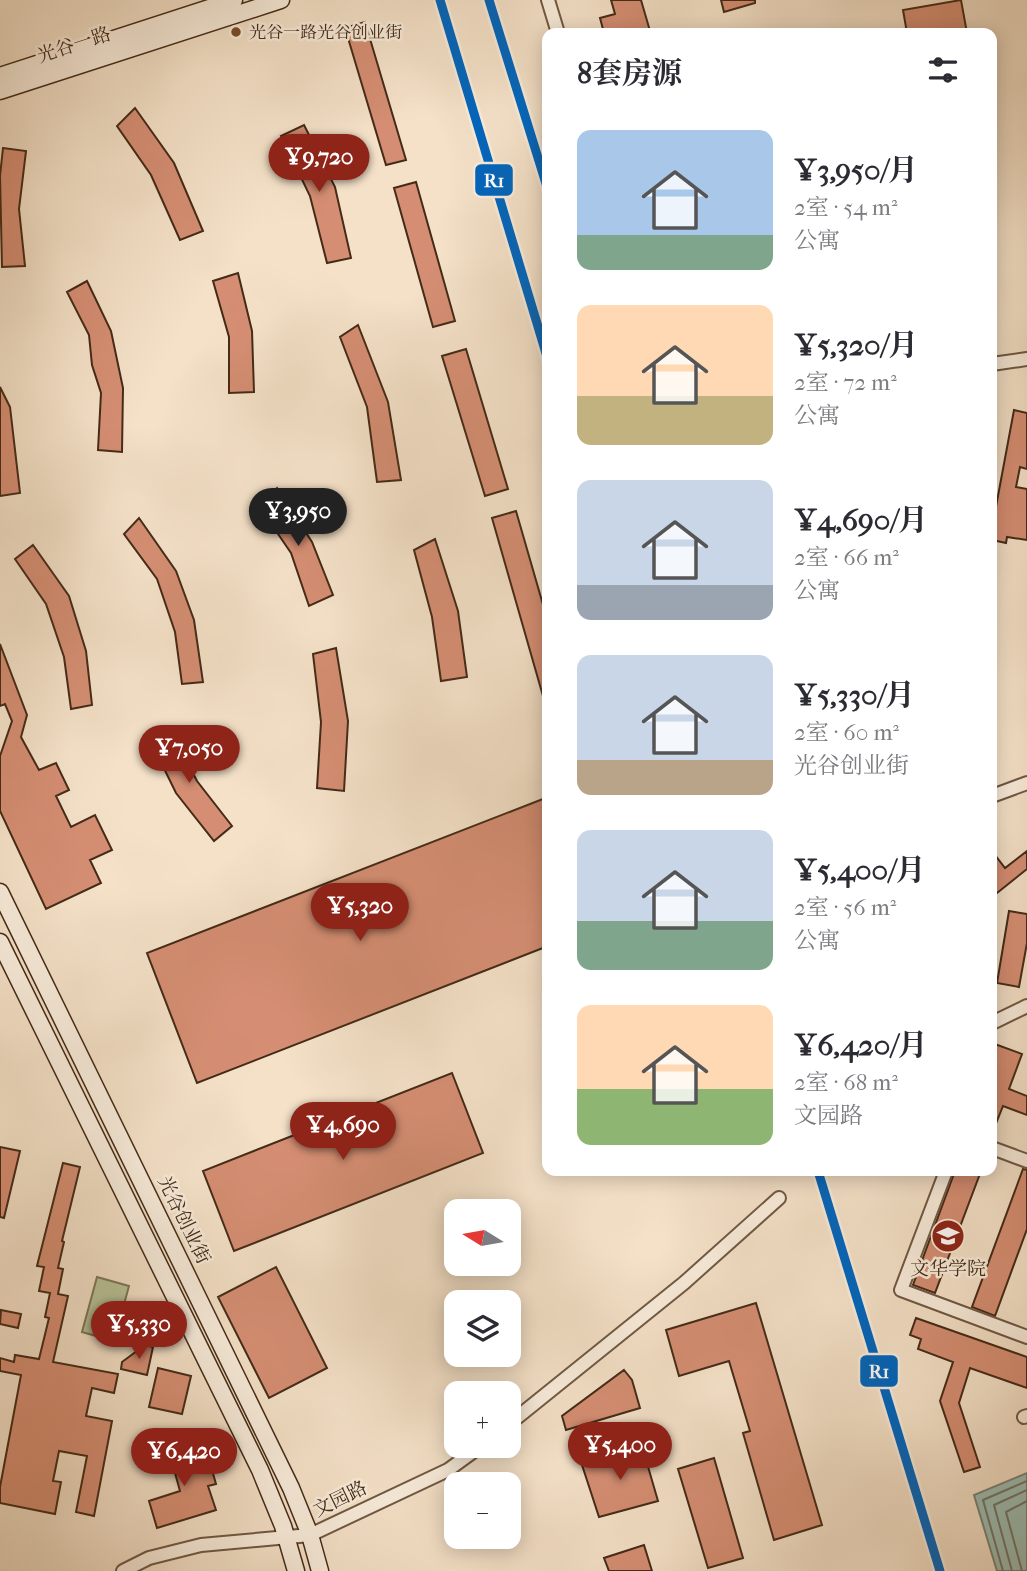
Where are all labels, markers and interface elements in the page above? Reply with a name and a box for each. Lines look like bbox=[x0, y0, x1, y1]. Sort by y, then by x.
place label: 光谷一路光谷创业街 bbox=[249, 22, 402, 42]
street label: 光谷一路 bbox=[34, 23, 114, 67]
marker: 光谷一路光谷创业街 bbox=[229, 25, 243, 39]
icon: filters bbox=[924, 51, 962, 89]
text: 8套房源 bbox=[577, 56, 682, 91]
pin: ¥9,720 bbox=[262, 134, 376, 194]
text: ¥9,720 bbox=[285, 143, 353, 170]
text: ¥3,950/月 bbox=[794, 153, 918, 188]
icon: home bbox=[633, 158, 717, 242]
line badge: R1 bbox=[474, 163, 514, 197]
text: R1 bbox=[484, 170, 504, 192]
text: 2室 · 54 m² bbox=[794, 194, 897, 221]
text: 公寓 bbox=[794, 227, 840, 254]
text: ¥5,320/月 bbox=[794, 328, 918, 363]
icon: home bbox=[633, 333, 717, 417]
text: 2室 · 72 m² bbox=[794, 369, 897, 396]
text: 公寓 bbox=[794, 402, 840, 429]
pin: ¥3,950 bbox=[241, 489, 355, 548]
text: ¥3,950 bbox=[265, 497, 331, 524]
text: ¥4,690/月 bbox=[794, 503, 928, 538]
icon: home bbox=[633, 508, 717, 592]
text: 2室 · 66 m² bbox=[794, 544, 899, 571]
text: 公寓 bbox=[794, 577, 840, 604]
text: ¥5,330/月 bbox=[794, 678, 915, 713]
icon: home bbox=[633, 683, 717, 767]
text: 2室 · 60 m² bbox=[794, 719, 899, 746]
pin: ¥7,050 bbox=[132, 726, 246, 785]
text: ¥7,050 bbox=[155, 734, 223, 761]
text: 光谷创业街 bbox=[794, 752, 909, 779]
text: ¥5,400/月 bbox=[794, 853, 925, 888]
icon: home bbox=[633, 858, 717, 942]
pin: ¥5,320 bbox=[303, 884, 417, 943]
text: ¥5,320 bbox=[327, 892, 393, 919]
text: 2室 · 56 m² bbox=[794, 894, 896, 921]
text: 公寓 bbox=[794, 927, 840, 954]
text: ¥6,420/月 bbox=[794, 1028, 928, 1063]
icon: home bbox=[633, 1033, 717, 1117]
text: 2室 · 68 m² bbox=[794, 1069, 898, 1096]
pin: ¥4,690 bbox=[286, 1102, 400, 1162]
text: 文园路 bbox=[794, 1102, 863, 1129]
text: ¥4,690 bbox=[306, 1111, 380, 1138]
street label: 光谷创业街 bbox=[153, 1172, 215, 1268]
north arrow bbox=[444, 1199, 522, 1276]
map controls bbox=[444, 1199, 521, 1549]
school or university icon: 文华学院 bbox=[929, 1217, 967, 1255]
place label: 文华学院 bbox=[910, 1258, 986, 1280]
button: layers bbox=[444, 1290, 521, 1367]
pin: ¥5,330 bbox=[82, 1302, 196, 1361]
text: ¥5,330 bbox=[107, 1310, 171, 1337]
line badge: R1 bbox=[859, 1354, 899, 1388]
text: R1 bbox=[869, 1361, 889, 1383]
button: + bbox=[444, 1381, 521, 1458]
pin: ¥5,400 bbox=[563, 1422, 677, 1482]
pin: ¥6,420 bbox=[127, 1428, 241, 1488]
text: ¥5,400 bbox=[584, 1431, 656, 1458]
text: ¥6,420 bbox=[147, 1437, 221, 1464]
button: − bbox=[444, 1472, 521, 1549]
street label: 文园路 bbox=[310, 1477, 370, 1521]

